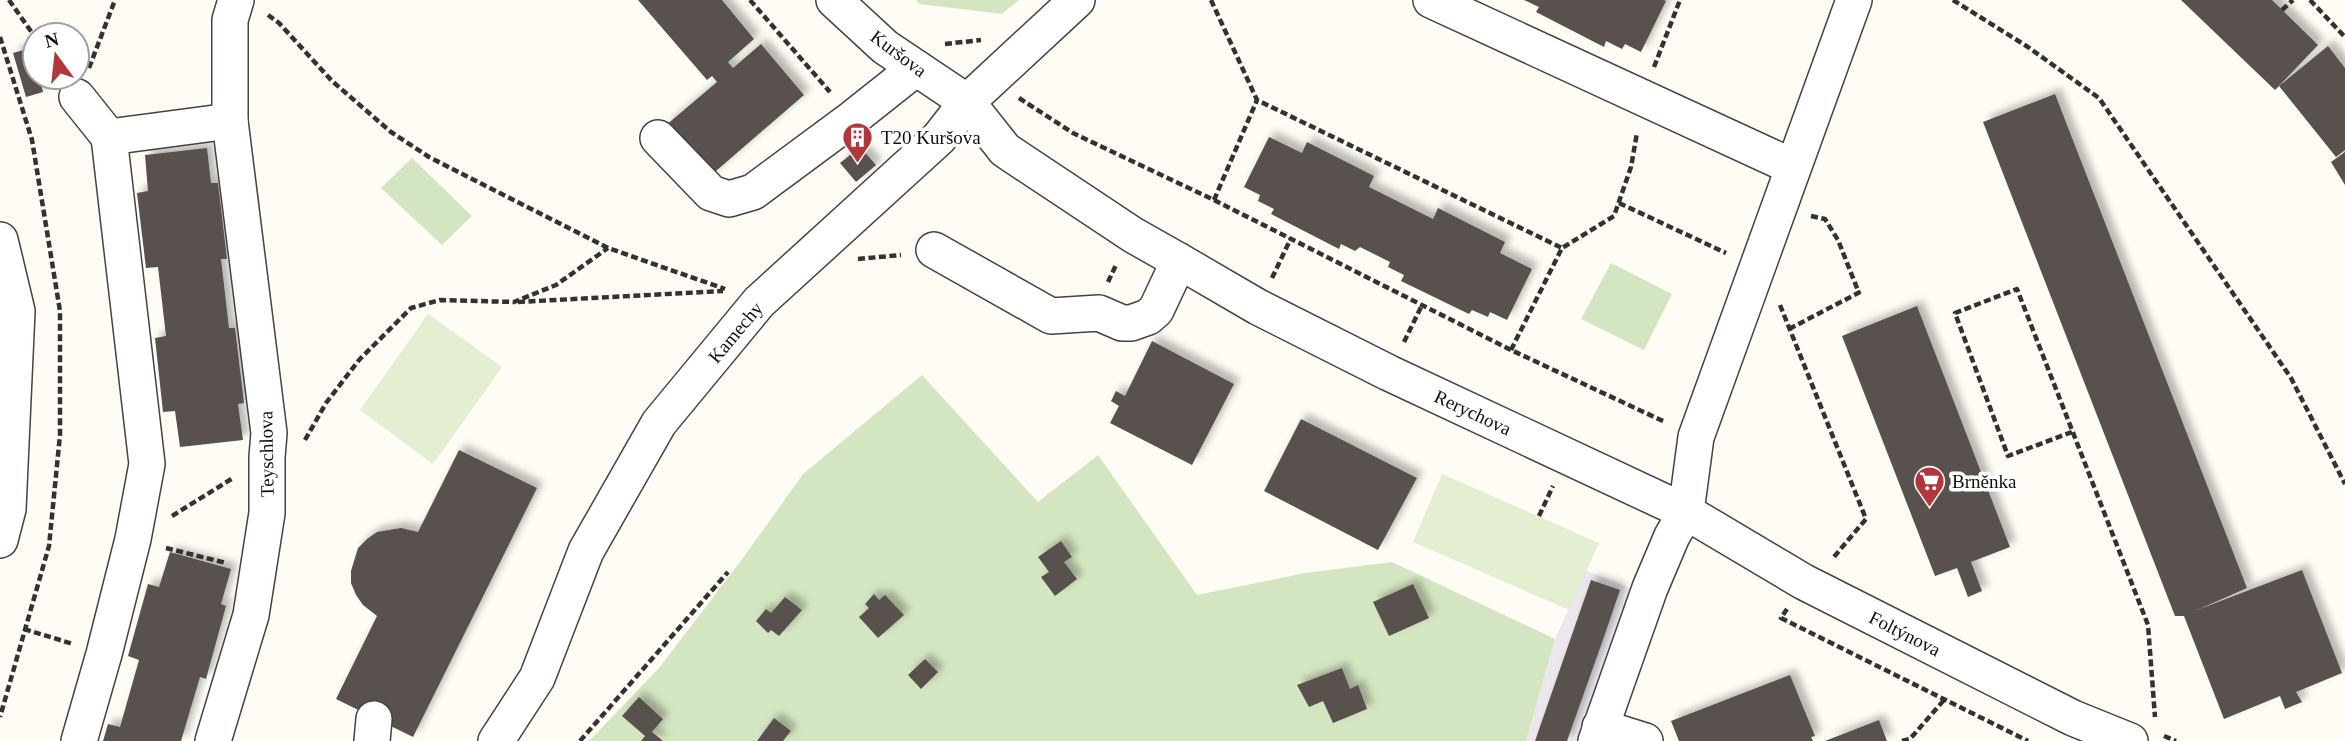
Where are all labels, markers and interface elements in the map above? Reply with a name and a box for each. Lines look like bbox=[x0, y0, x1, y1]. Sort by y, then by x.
north arrow bbox=[21, 21, 91, 91]
street label: Kuršova bbox=[867, 26, 931, 81]
text: N bbox=[42, 28, 61, 52]
building icon: T20 Kuršova bbox=[841, 120, 875, 164]
place label: T20 Kuršova bbox=[881, 127, 981, 148]
street label: Kamechy bbox=[704, 297, 767, 367]
street label: Rerychova bbox=[1431, 386, 1515, 440]
street label: Teyschlova bbox=[255, 410, 278, 497]
supermarket icon: Brněnka bbox=[1912, 464, 1946, 508]
place label: Brněnka bbox=[1952, 471, 2017, 492]
street label: Foltýnova bbox=[1866, 607, 1944, 661]

